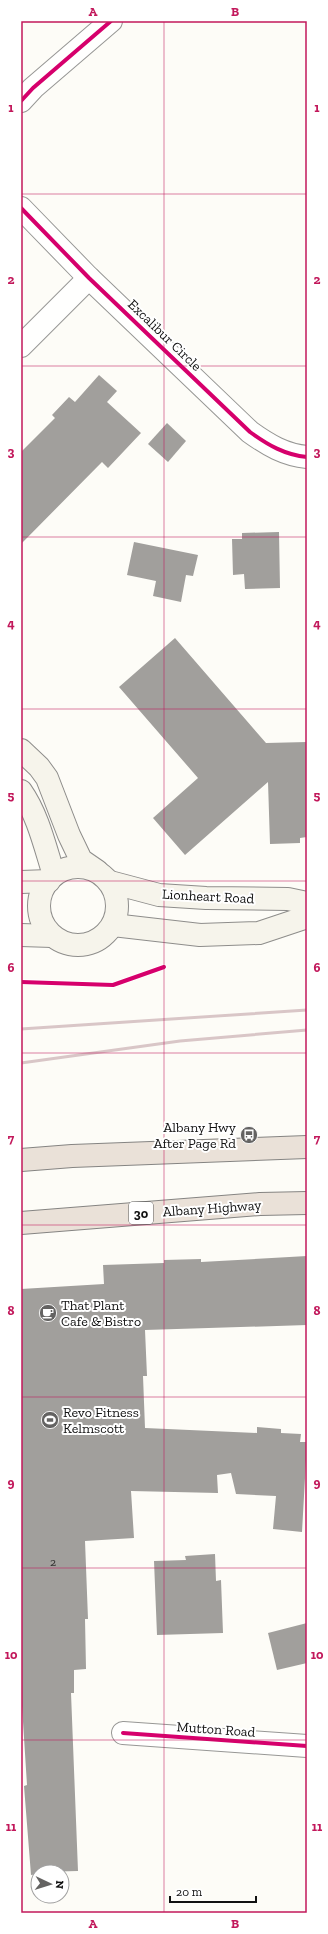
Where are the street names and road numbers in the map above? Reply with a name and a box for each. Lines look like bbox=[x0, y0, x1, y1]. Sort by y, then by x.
street label: Excalibur Circle bbox=[124, 296, 205, 375]
street label: Lionheart Road bbox=[161, 886, 255, 907]
street label: Albany Highway bbox=[162, 1197, 263, 1220]
road number: 30 bbox=[129, 1202, 153, 1224]
street label: Mutton Road bbox=[176, 1718, 256, 1741]

